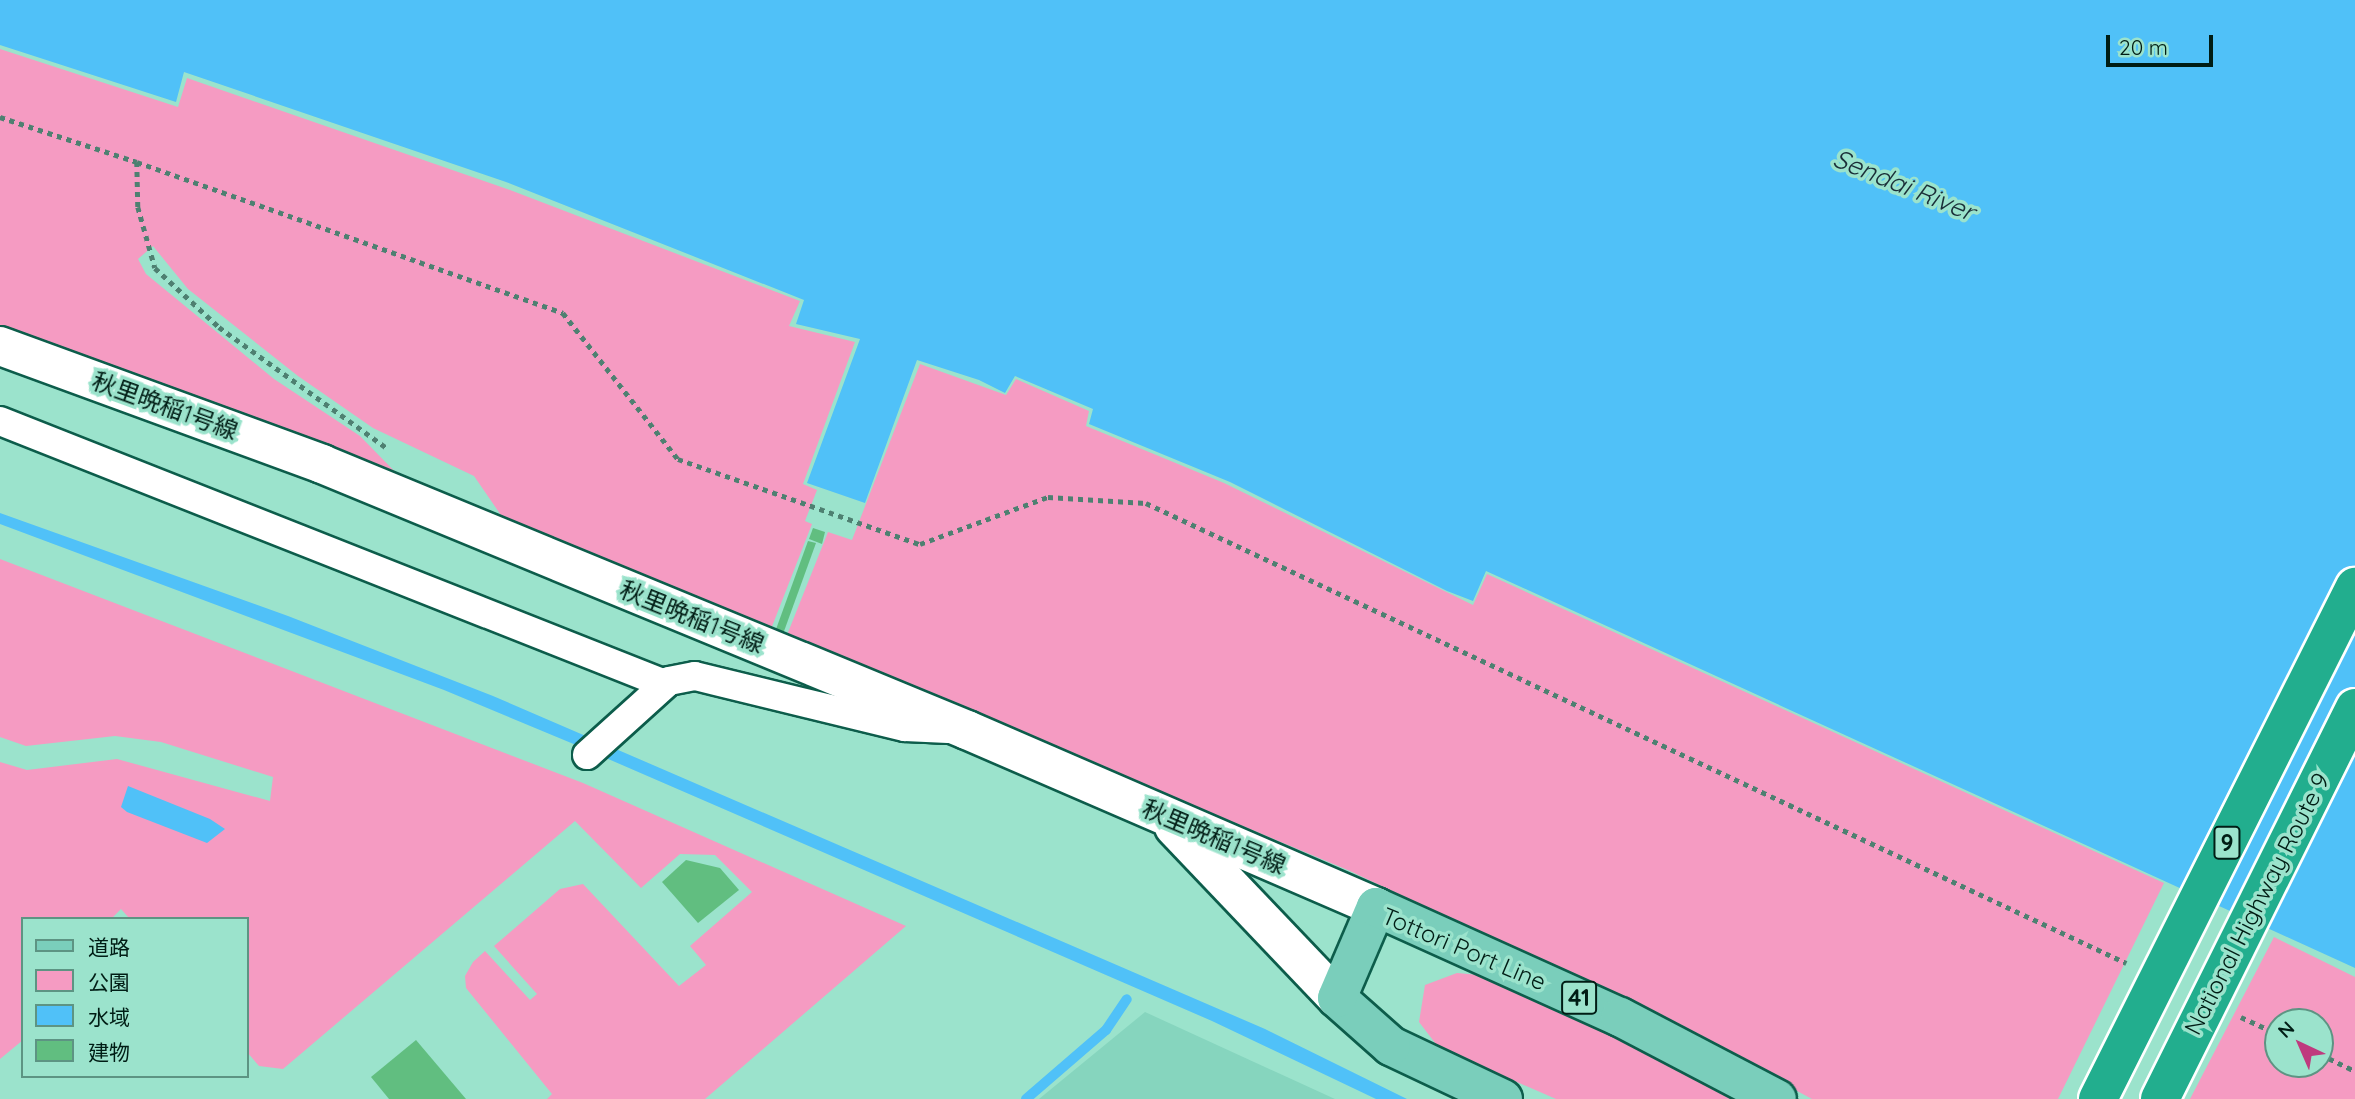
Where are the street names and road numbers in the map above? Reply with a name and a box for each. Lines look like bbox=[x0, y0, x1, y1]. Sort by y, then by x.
street label: 秋里晩稲1号線 bbox=[88, 366, 242, 446]
street label: 秋里晩稲1号線 bbox=[616, 575, 768, 659]
street label: National Highway Route 9 bbox=[2178, 768, 2336, 1040]
street label: 秋里晩稲1号線 bbox=[1138, 794, 1290, 880]
road number: 9 bbox=[2213, 824, 2241, 862]
street label: Tottori Port Line bbox=[1378, 901, 1550, 997]
road number: 41 bbox=[1560, 979, 1598, 1018]

